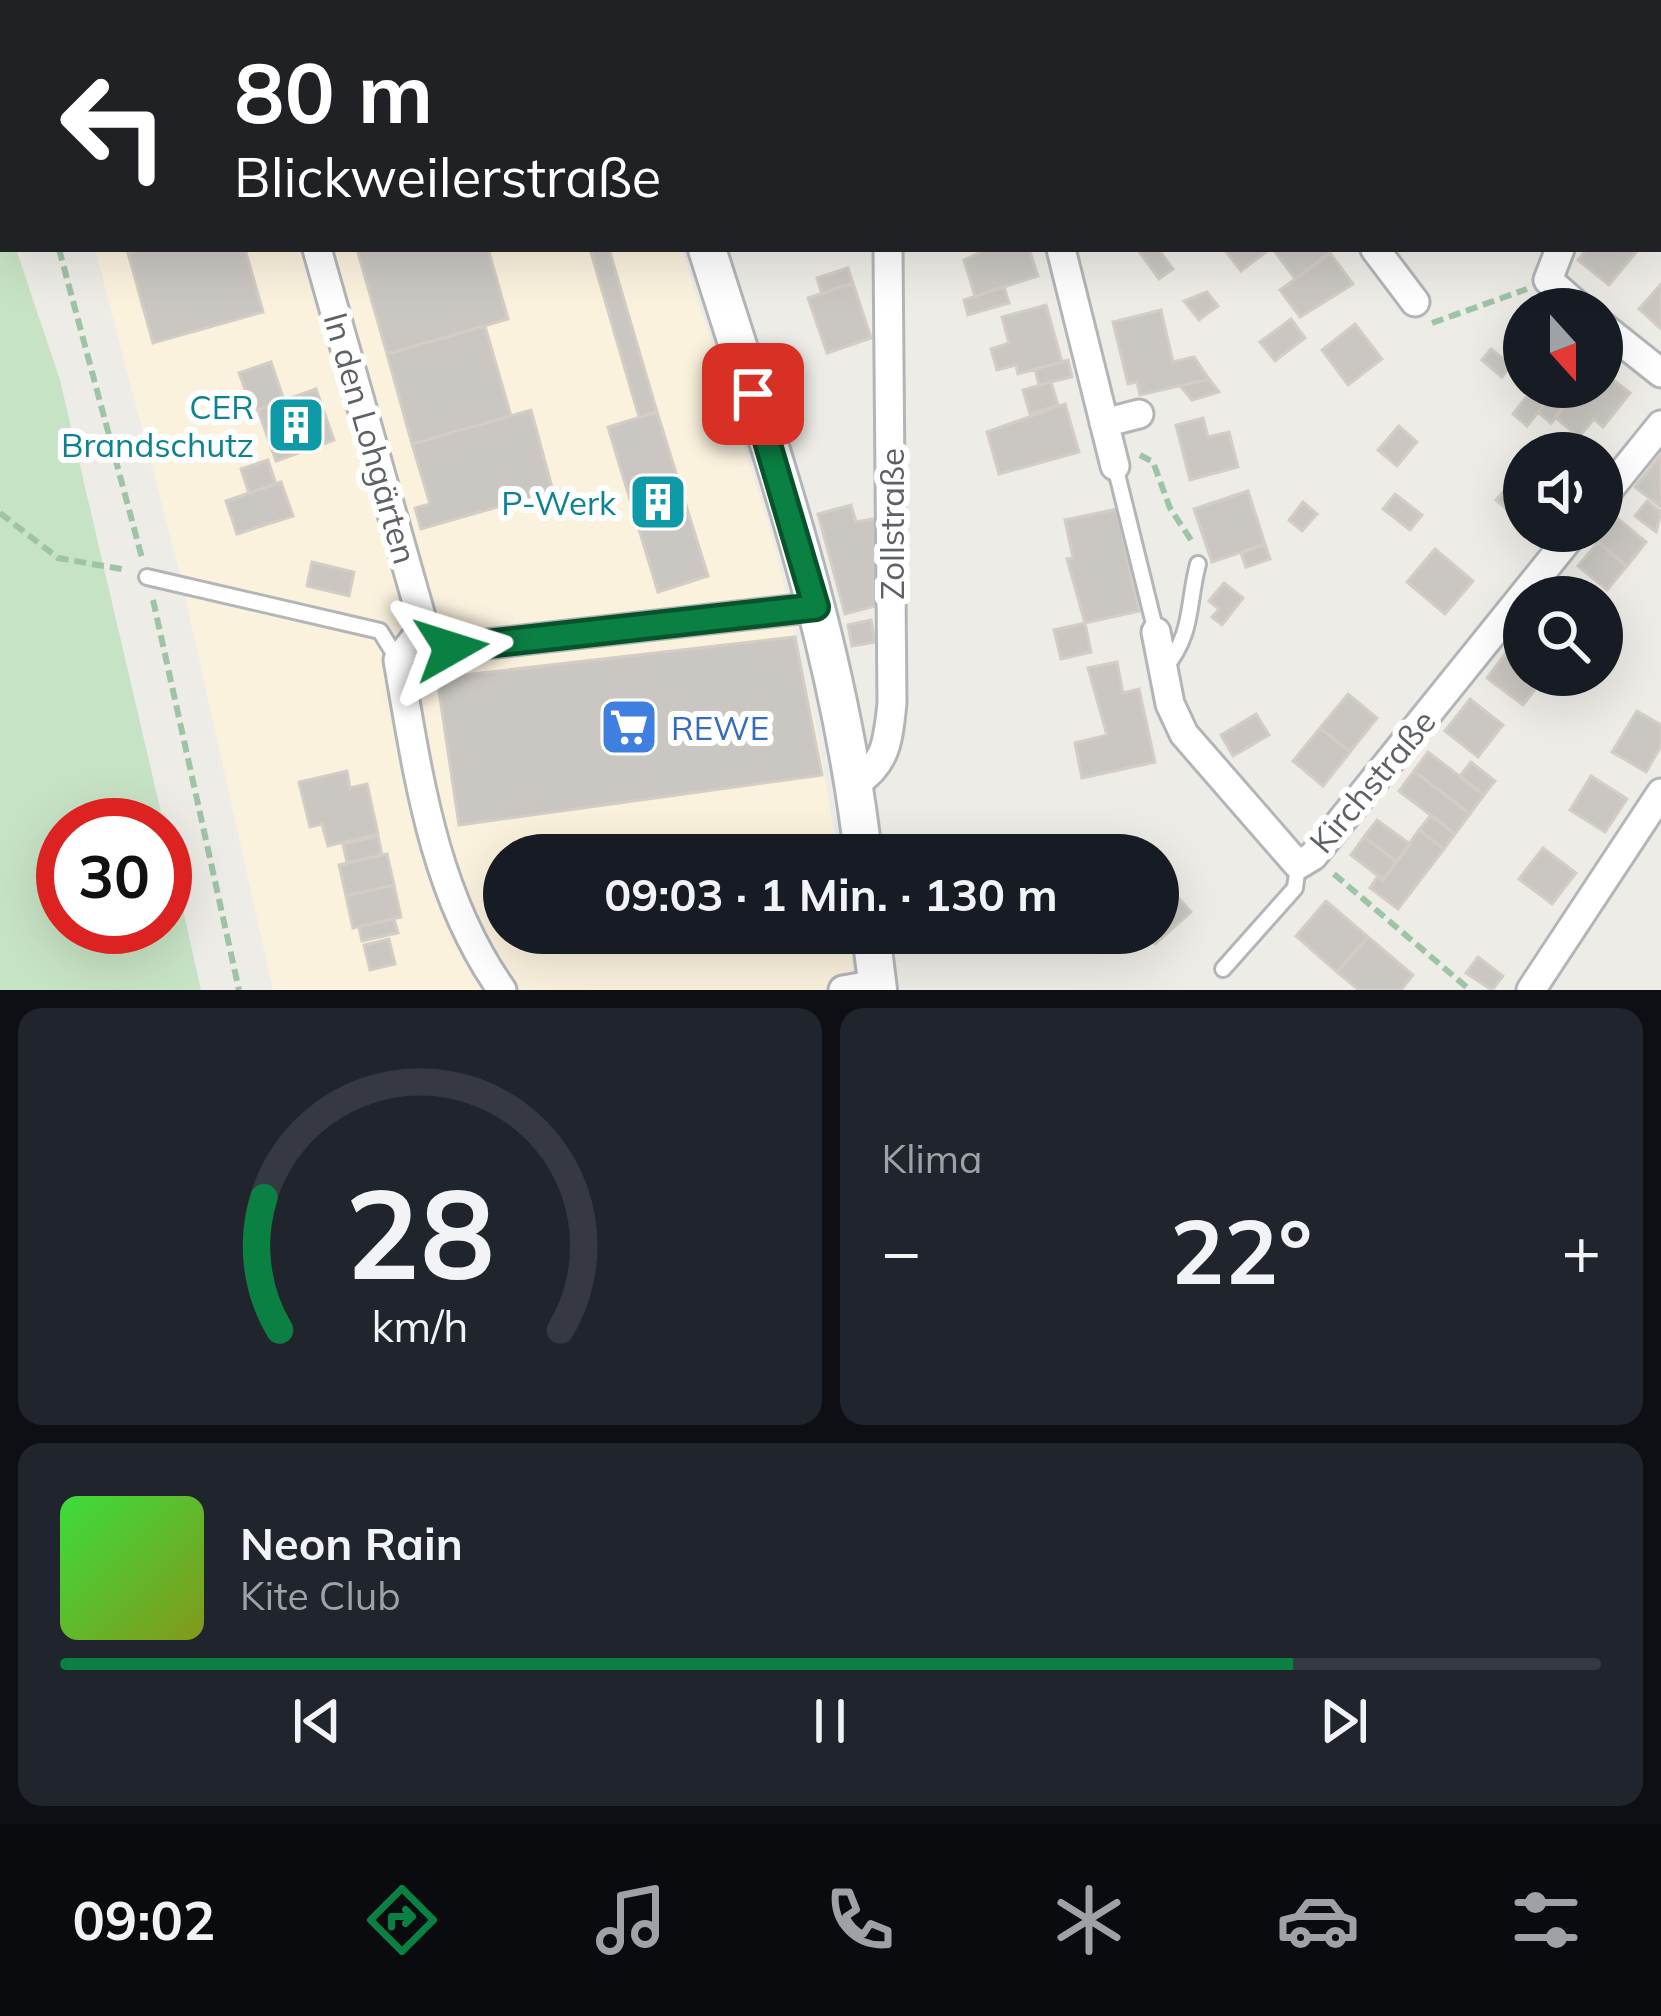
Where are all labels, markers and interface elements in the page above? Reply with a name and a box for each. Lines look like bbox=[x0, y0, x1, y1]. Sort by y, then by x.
text: 80 m bbox=[234, 39, 433, 144]
icon: left bbox=[36, 48, 192, 204]
text: Blickweilerstraße bbox=[234, 143, 661, 211]
north arrow bbox=[1503, 288, 1623, 408]
map controls bbox=[1503, 288, 1623, 696]
street label: In den Lohgärten bbox=[316, 308, 426, 568]
pin bbox=[702, 343, 804, 445]
icon: arrive bbox=[720, 361, 786, 427]
place label: CER Brandschutz bbox=[61, 386, 254, 465]
building icon: CER Brandschutz bbox=[265, 394, 327, 456]
button: sound bbox=[1503, 432, 1623, 552]
street label: Zollstraße bbox=[871, 448, 912, 600]
building icon: P-Werk bbox=[627, 471, 689, 533]
place label: P-Werk bbox=[501, 482, 617, 523]
button: search bbox=[1503, 576, 1623, 696]
position arrow bbox=[388, 585, 514, 711]
supermarket icon: REWE bbox=[598, 696, 660, 758]
street label: Kirchstraße bbox=[1300, 701, 1444, 861]
place label: REWE bbox=[671, 707, 769, 748]
speed limit sign: 30 bbox=[36, 798, 192, 954]
text: 09:03 · 1 Min. · 130 m bbox=[604, 866, 1058, 922]
text: Klima bbox=[882, 1134, 982, 1183]
text: 28 bbox=[345, 1154, 495, 1310]
text: 22° bbox=[1170, 1194, 1312, 1307]
text: − bbox=[882, 1209, 921, 1292]
text: + bbox=[1561, 1209, 1601, 1292]
text: km/h bbox=[371, 1298, 468, 1352]
text: Neon Rain bbox=[240, 1515, 463, 1571]
text: Kite Club bbox=[240, 1571, 401, 1620]
icon: previous bbox=[284, 1688, 350, 1754]
icon: pause bbox=[797, 1688, 863, 1754]
icon: next bbox=[1311, 1688, 1377, 1754]
icon: directions bbox=[360, 1878, 444, 1962]
icon: music bbox=[589, 1878, 673, 1962]
icon: phone bbox=[818, 1878, 902, 1962]
icon: climate bbox=[1047, 1878, 1131, 1962]
icon: car bbox=[1276, 1878, 1360, 1962]
icon: filters bbox=[1504, 1878, 1588, 1962]
text: 09:02 bbox=[72, 1886, 215, 1954]

